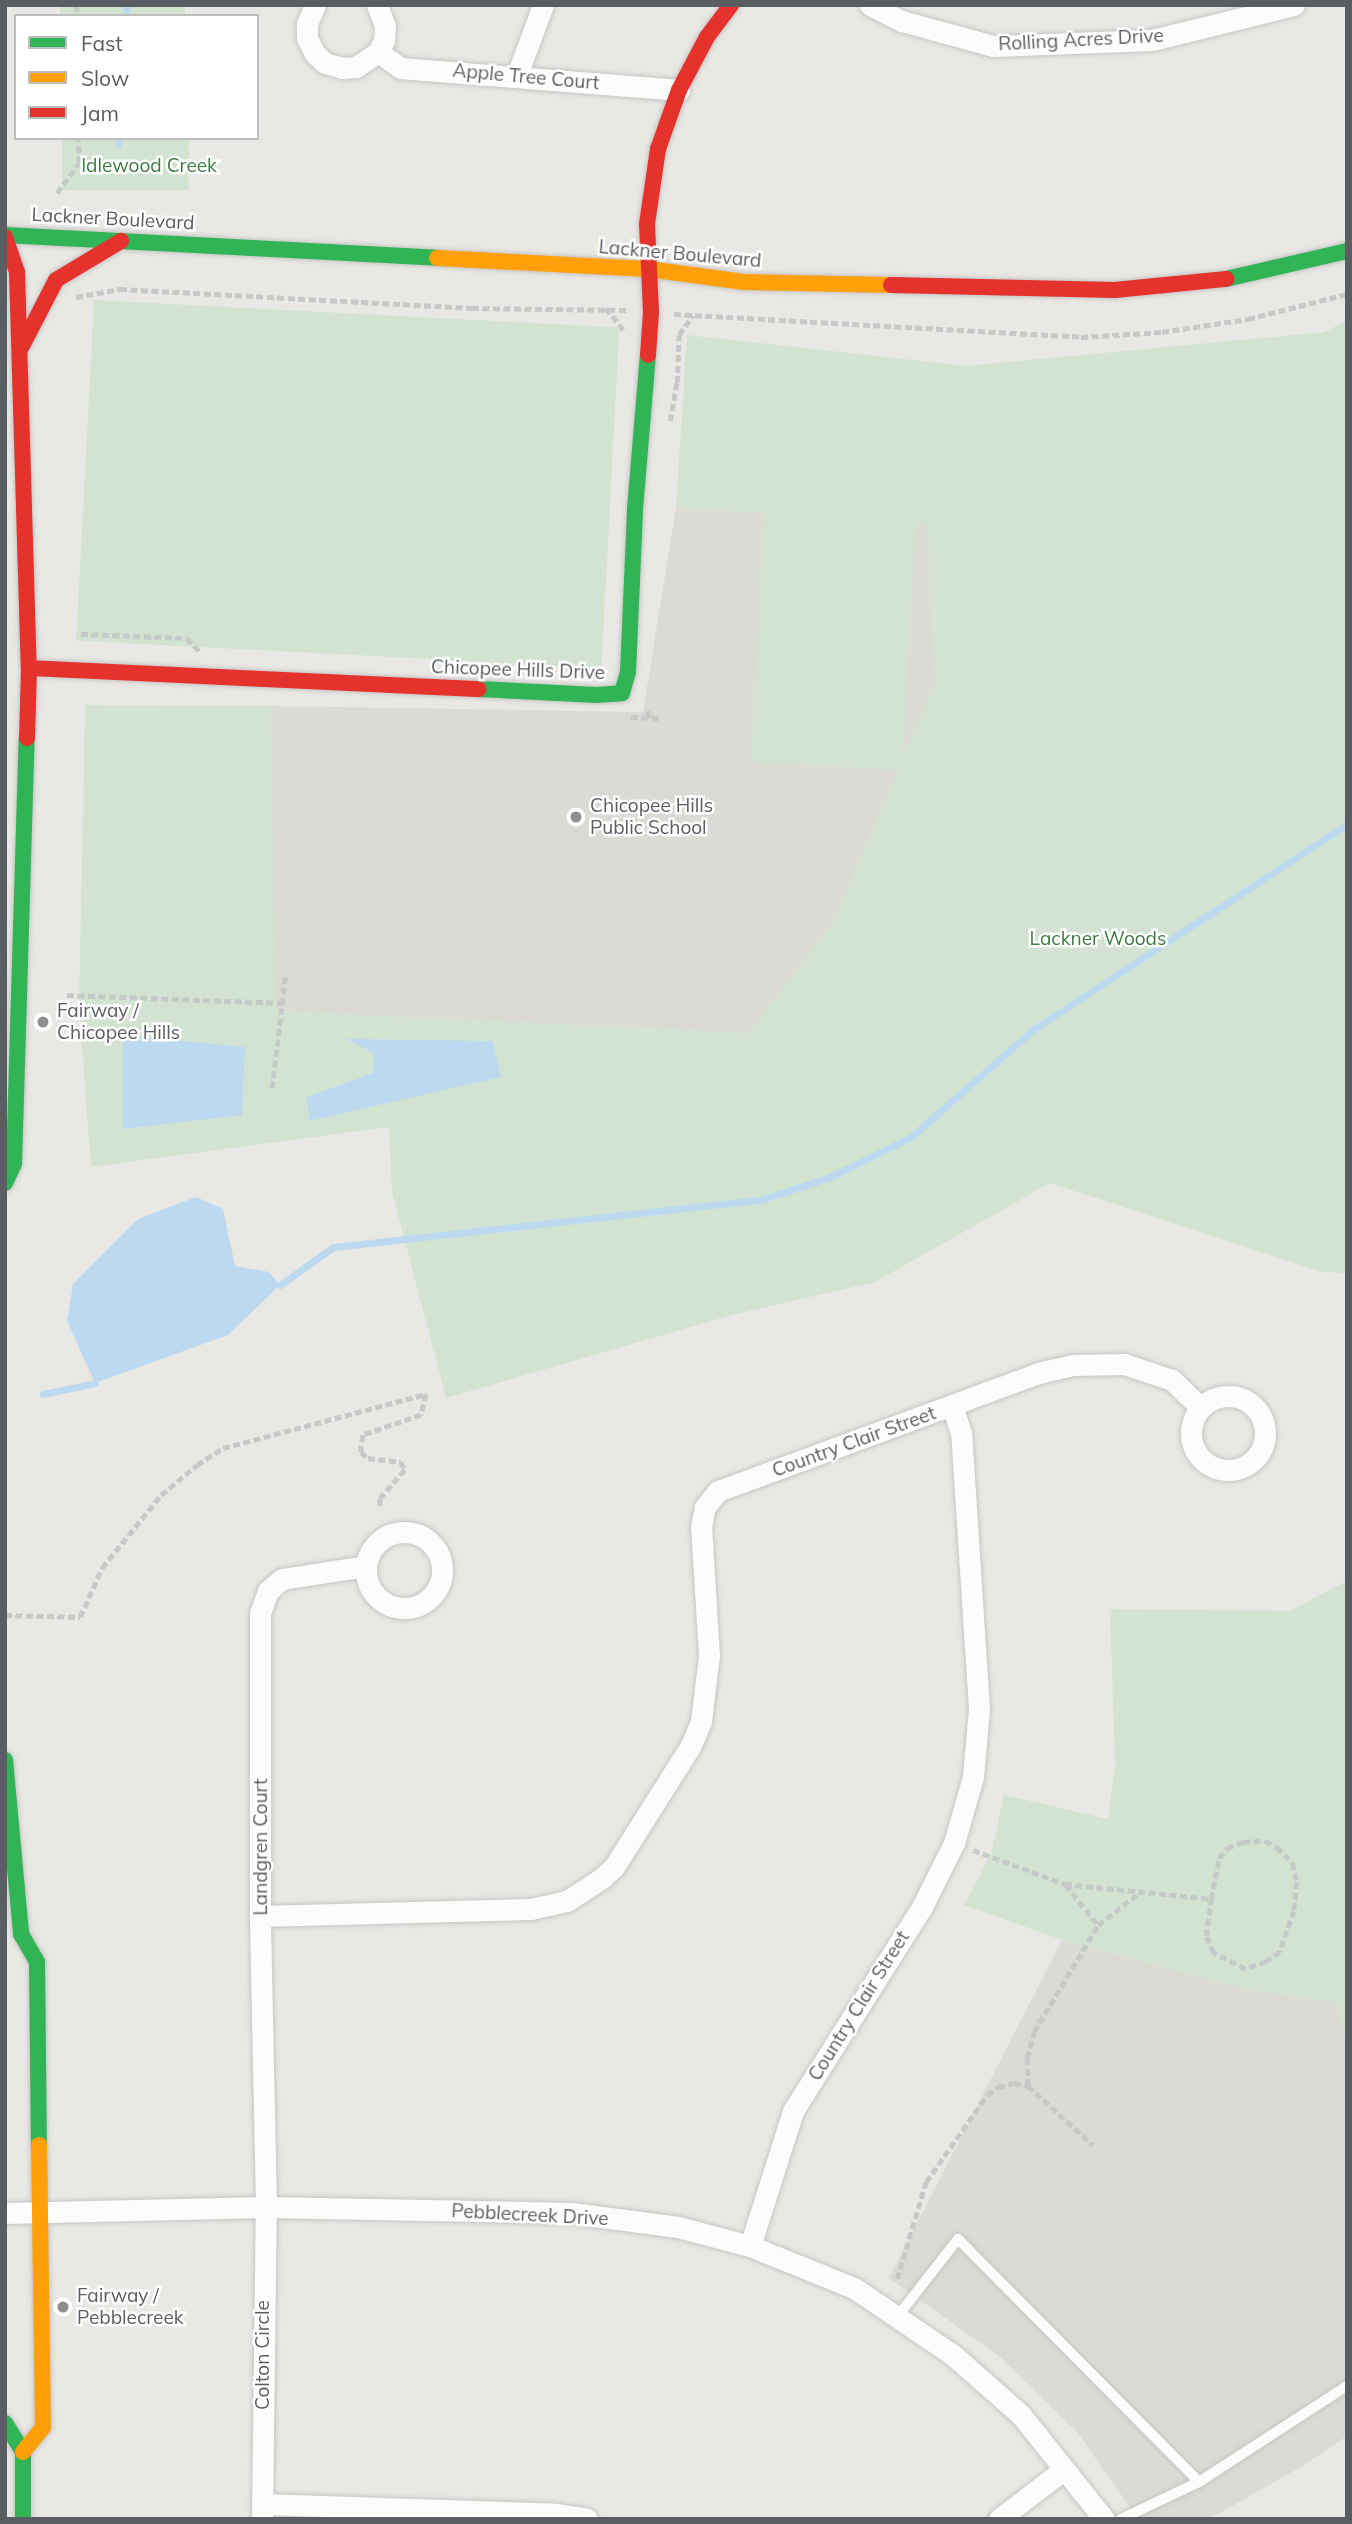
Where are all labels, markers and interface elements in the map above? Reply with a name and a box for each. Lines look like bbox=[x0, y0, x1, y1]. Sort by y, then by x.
legend bbox=[14, 14, 259, 140]
street label: Rolling Acres Drive bbox=[998, 24, 1164, 56]
text: Fast bbox=[81, 30, 123, 56]
street label: Apple Tree Court bbox=[452, 59, 600, 95]
text: Slow bbox=[81, 65, 129, 91]
text: Jam bbox=[81, 100, 119, 126]
park label: Idlewood Creek bbox=[81, 155, 217, 177]
street label: Lackner Boulevard bbox=[31, 203, 195, 235]
street label: Lackner Boulevard bbox=[598, 236, 762, 272]
street label: Chicopee Hills Drive bbox=[431, 656, 605, 684]
place label: Chicopee Hills Public School bbox=[590, 795, 713, 839]
marker: Chicopee Hills Public School bbox=[568, 809, 584, 825]
park label: Lackner Woods bbox=[1030, 928, 1166, 950]
place label: Fairway / Chicopee Hills bbox=[57, 1000, 180, 1044]
marker: Fairway / Chicopee Hills bbox=[35, 1014, 51, 1030]
street label: Country Clair Street bbox=[769, 1402, 939, 1482]
street label: Landgren Court bbox=[250, 1778, 272, 1916]
street label: Country Clair Street bbox=[804, 1927, 914, 2085]
street label: Pebblecreek Drive bbox=[451, 2199, 609, 2231]
place label: Fairway / Pebblecreek bbox=[77, 2285, 184, 2329]
marker: Fairway / Pebblecreek bbox=[55, 2299, 71, 2315]
street label: Colton Circle bbox=[252, 2300, 274, 2410]

